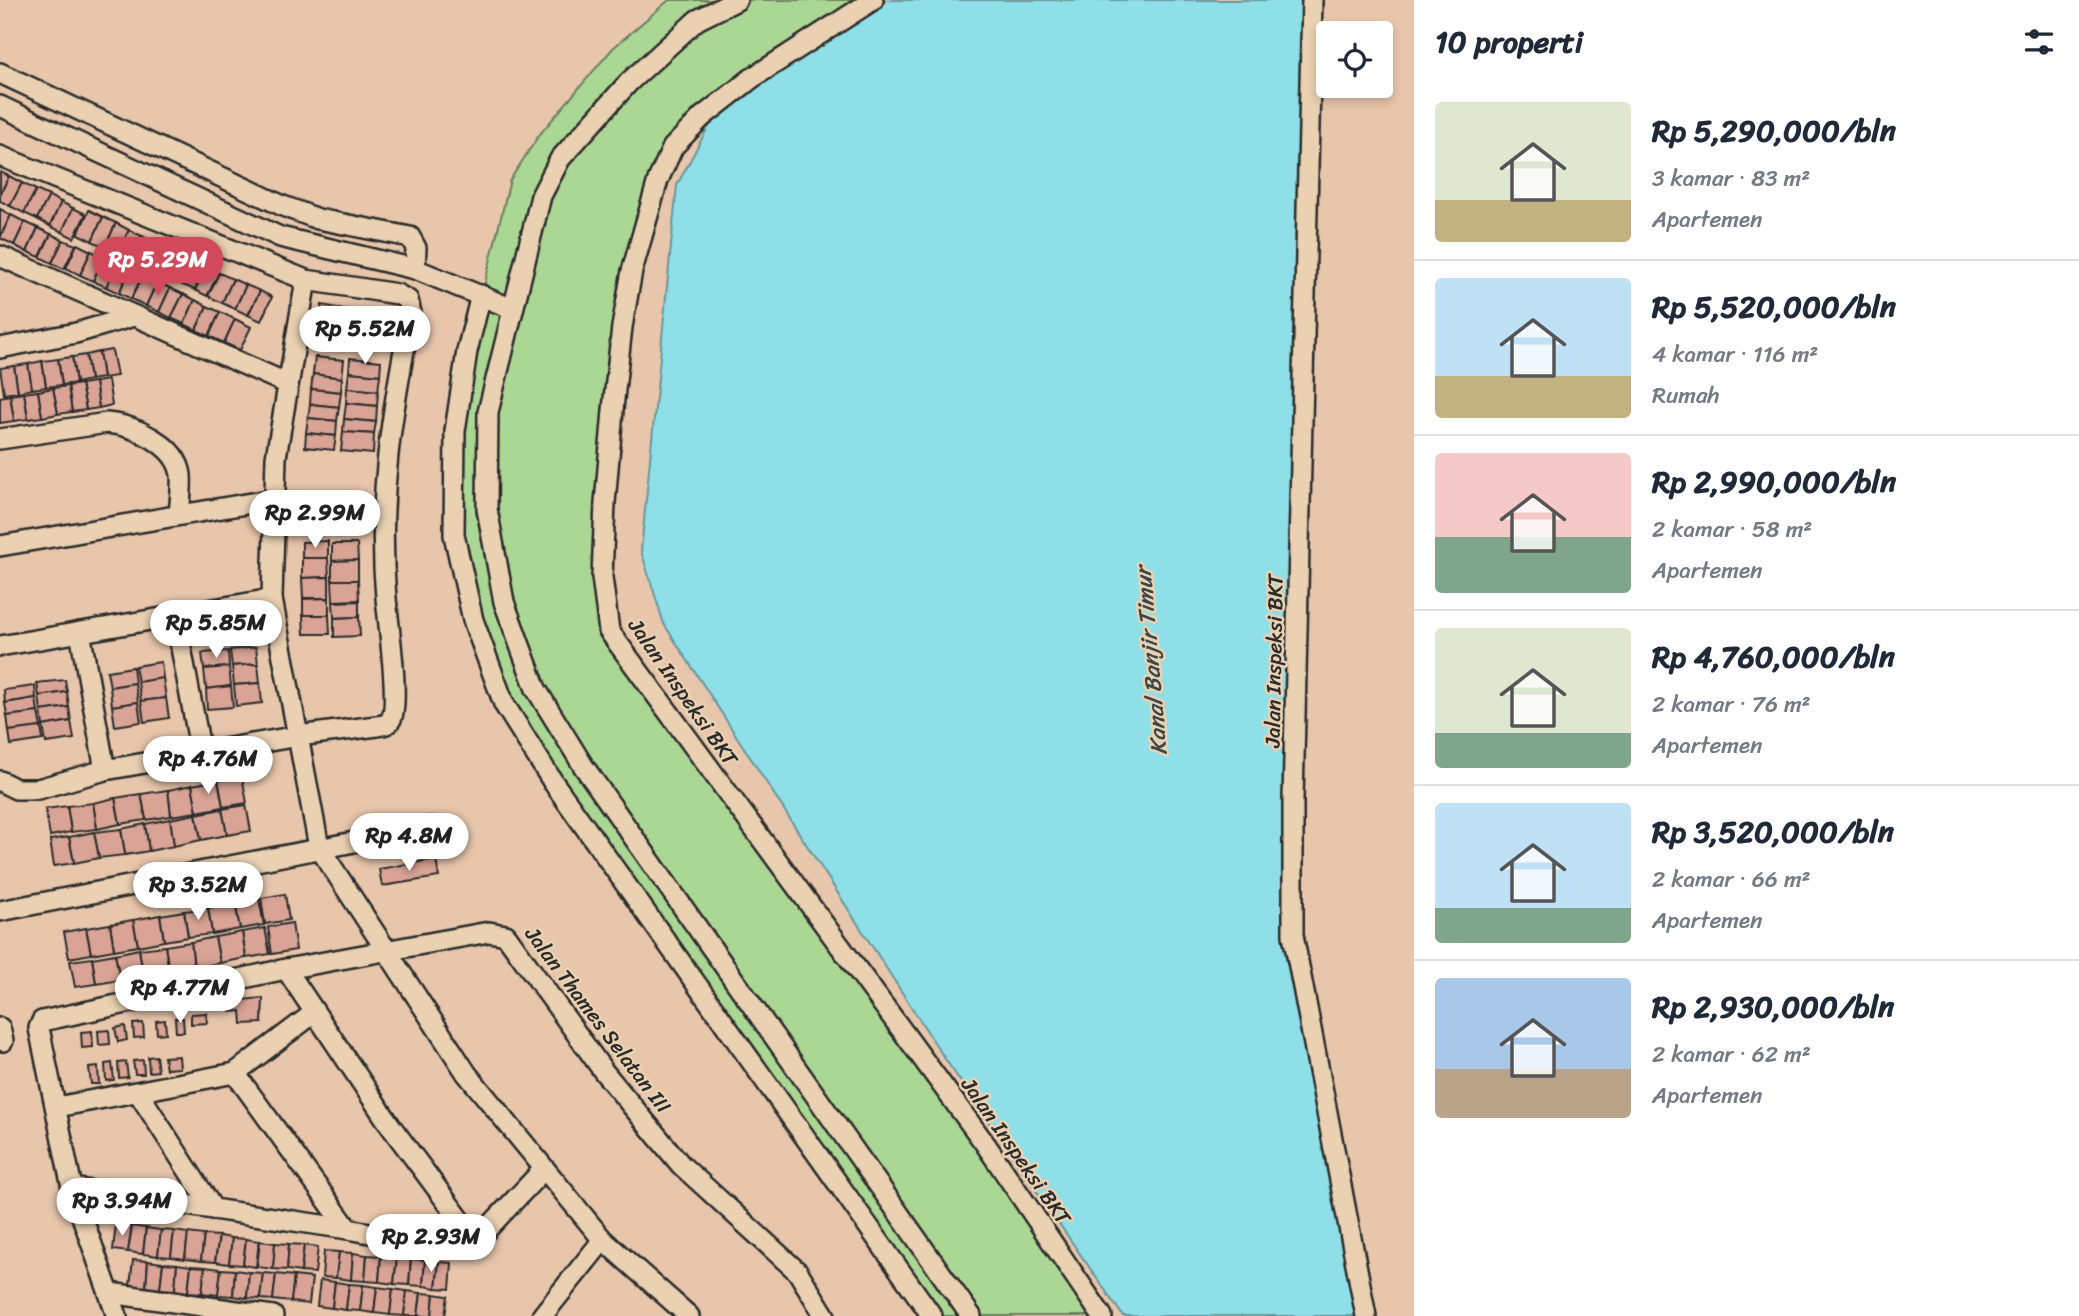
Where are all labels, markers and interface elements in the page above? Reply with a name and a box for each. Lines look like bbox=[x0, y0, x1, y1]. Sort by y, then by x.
text: 10 properti bbox=[1435, 15, 1583, 69]
map controls bbox=[1316, 21, 1393, 98]
button: locate bbox=[1316, 21, 1393, 98]
icon: filters bbox=[2020, 23, 2058, 61]
text: Rp 5,290,000/bln bbox=[1652, 104, 1896, 158]
icon: home bbox=[1491, 130, 1575, 214]
text: 3 kamar · 83 m² bbox=[1652, 158, 1810, 199]
text: Apartemen bbox=[1652, 199, 1762, 240]
pin: Rp 5.29M bbox=[86, 238, 230, 297]
text: Rp 5.29M bbox=[108, 239, 208, 280]
text: Rp 5,520,000/bln bbox=[1652, 280, 1896, 334]
pin: Rp 5.52M bbox=[293, 306, 437, 366]
icon: home bbox=[1491, 306, 1575, 390]
text: Rp 5.52M bbox=[315, 308, 415, 349]
text: 4 kamar · 116 m² bbox=[1652, 334, 1818, 375]
text: Rumah bbox=[1652, 375, 1720, 416]
text: Rp 2,990,000/bln bbox=[1652, 455, 1896, 509]
icon: home bbox=[1491, 481, 1575, 565]
pin: Rp 2.99M bbox=[243, 490, 387, 550]
text: Rp 2.99M bbox=[265, 492, 365, 533]
text: 2 kamar · 58 m² bbox=[1652, 509, 1812, 550]
text: Apartemen bbox=[1652, 550, 1762, 591]
water label: Kanal Banjir Timur bbox=[1122, 561, 1180, 757]
street label: Jalan Inspeksi BKT bbox=[1253, 572, 1295, 749]
pin: Rp 5.85M bbox=[144, 600, 288, 660]
text: Rp 5.85M bbox=[166, 602, 266, 643]
street label: Jalan Inspeksi BKT bbox=[617, 609, 749, 775]
text: Rp 4,760,000/bln bbox=[1652, 630, 1895, 684]
icon: home bbox=[1491, 656, 1575, 740]
text: 2 kamar · 76 m² bbox=[1652, 684, 1811, 725]
text: Apartemen bbox=[1652, 725, 1762, 766]
pin: Rp 4.76M bbox=[136, 736, 280, 796]
text: Rp 4.76M bbox=[159, 738, 257, 779]
text: Rp 3,520,000/bln bbox=[1652, 805, 1894, 859]
pin: Rp 4.8M bbox=[344, 814, 474, 873]
text: Rp 4.8M bbox=[366, 815, 452, 856]
icon: home bbox=[1491, 831, 1575, 915]
text: 2 kamar · 66 m² bbox=[1652, 859, 1811, 900]
pin: Rp 3.52M bbox=[126, 862, 270, 922]
text: Rp 3.52M bbox=[149, 864, 247, 905]
text: Apartemen bbox=[1652, 900, 1762, 941]
street label: Jalan Thames Selatan III bbox=[514, 917, 682, 1122]
pin: Rp 4.77M bbox=[108, 965, 252, 1025]
text: Rp 4.77M bbox=[131, 967, 229, 1008]
text: Rp 2,930,000/bln bbox=[1652, 980, 1894, 1034]
icon: home bbox=[1491, 1006, 1575, 1090]
text: 2 kamar · 62 m² bbox=[1652, 1034, 1811, 1075]
street label: Jalan Inspeksi BKT bbox=[950, 1068, 1082, 1234]
text: Apartemen bbox=[1652, 1075, 1762, 1116]
pin: Rp 3.94M bbox=[50, 1178, 194, 1238]
text: Rp 3.94M bbox=[73, 1180, 171, 1221]
pin: Rp 2.93M bbox=[359, 1214, 503, 1274]
text: Rp 2.93M bbox=[382, 1216, 480, 1257]

